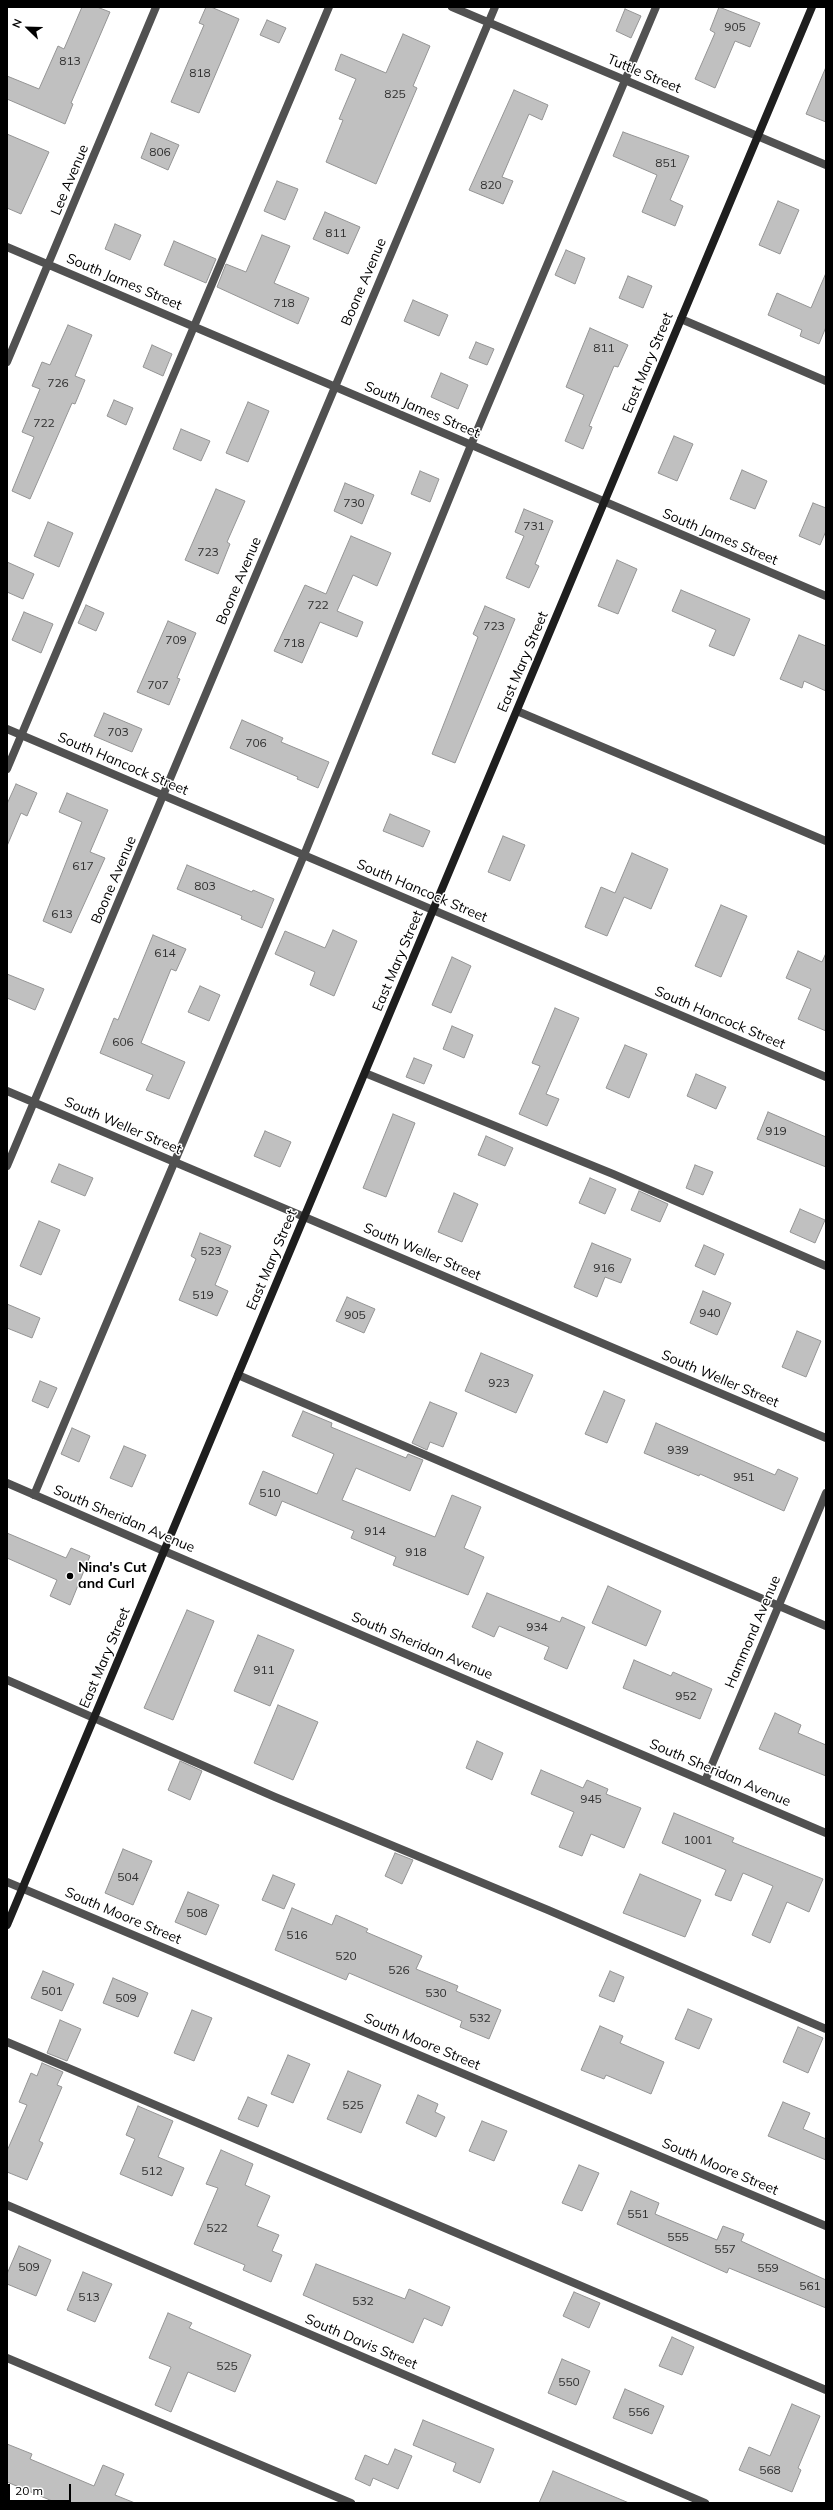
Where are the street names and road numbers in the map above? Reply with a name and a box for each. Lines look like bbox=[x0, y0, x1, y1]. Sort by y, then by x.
street label: Tuttle Street bbox=[605, 51, 683, 97]
street label: Lee Avenue bbox=[48, 142, 92, 218]
street label: Boone Avenue bbox=[338, 236, 390, 328]
street label: South James Street bbox=[64, 250, 184, 314]
street label: East Mary Street bbox=[619, 310, 677, 416]
street label: South James Street bbox=[362, 378, 482, 442]
street label: South James Street bbox=[660, 505, 780, 569]
street label: Boone Avenue bbox=[213, 535, 265, 627]
street label: East Mary Street bbox=[494, 609, 552, 715]
street label: South Hancock Street bbox=[55, 729, 191, 799]
street label: Boone Avenue bbox=[88, 834, 140, 926]
street label: South Hancock Street bbox=[354, 856, 490, 926]
street label: East Mary Street bbox=[369, 908, 427, 1014]
street label: South Hancock Street bbox=[652, 983, 788, 1053]
street label: South Weller Street bbox=[62, 1094, 184, 1158]
street label: East Mary Street bbox=[243, 1207, 301, 1313]
street label: South Weller Street bbox=[361, 1220, 483, 1284]
street label: South Weller Street bbox=[659, 1347, 781, 1411]
street label: South Sheridan Avenue bbox=[51, 1482, 197, 1556]
street label: Hammond Avenue bbox=[722, 1573, 784, 1691]
street label: East Mary Street bbox=[76, 1605, 134, 1711]
street label: South Sheridan Avenue bbox=[349, 1609, 495, 1683]
street label: South Sheridan Avenue bbox=[647, 1736, 793, 1810]
street label: South Moore Street bbox=[62, 1884, 184, 1948]
street label: South Moore Street bbox=[361, 2010, 483, 2074]
street label: South Moore Street bbox=[659, 2135, 781, 2199]
street label: South Davis Street bbox=[302, 2311, 420, 2373]

